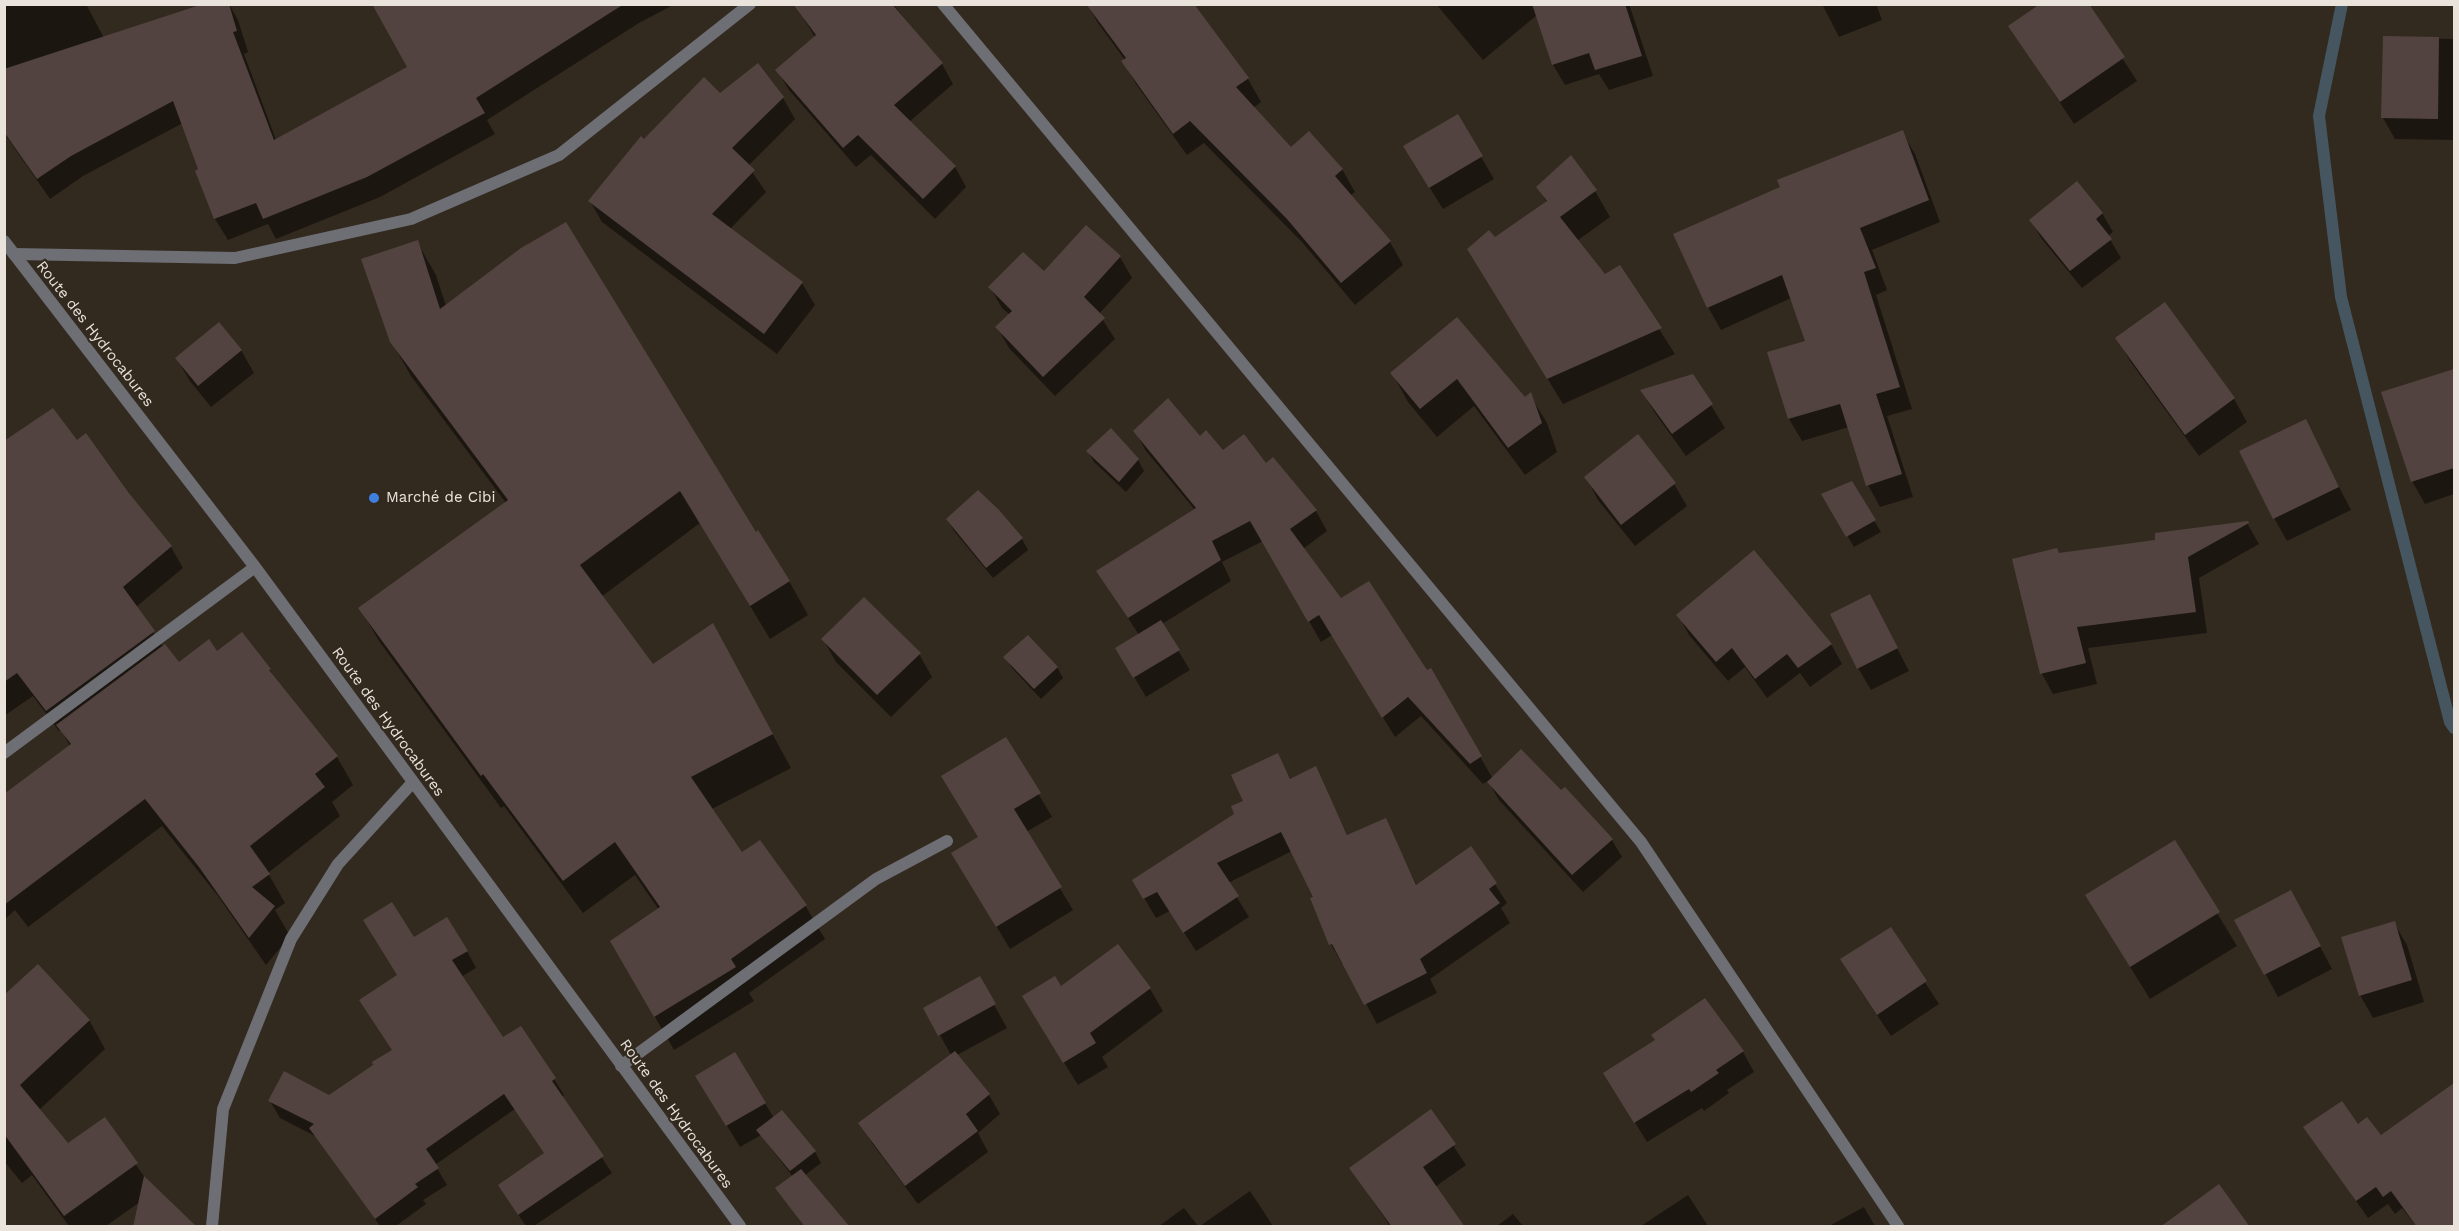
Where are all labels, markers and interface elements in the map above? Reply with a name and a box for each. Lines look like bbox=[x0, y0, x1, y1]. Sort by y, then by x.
street label: Route des Hydrocabures bbox=[32, 257, 158, 411]
place label: Marché de Cibi bbox=[386, 489, 495, 507]
marker: Marché de Cibi bbox=[367, 491, 381, 505]
street label: Route des Hydrocabures bbox=[328, 644, 448, 800]
street label: Route des Hydrocabures bbox=[616, 1036, 736, 1192]

